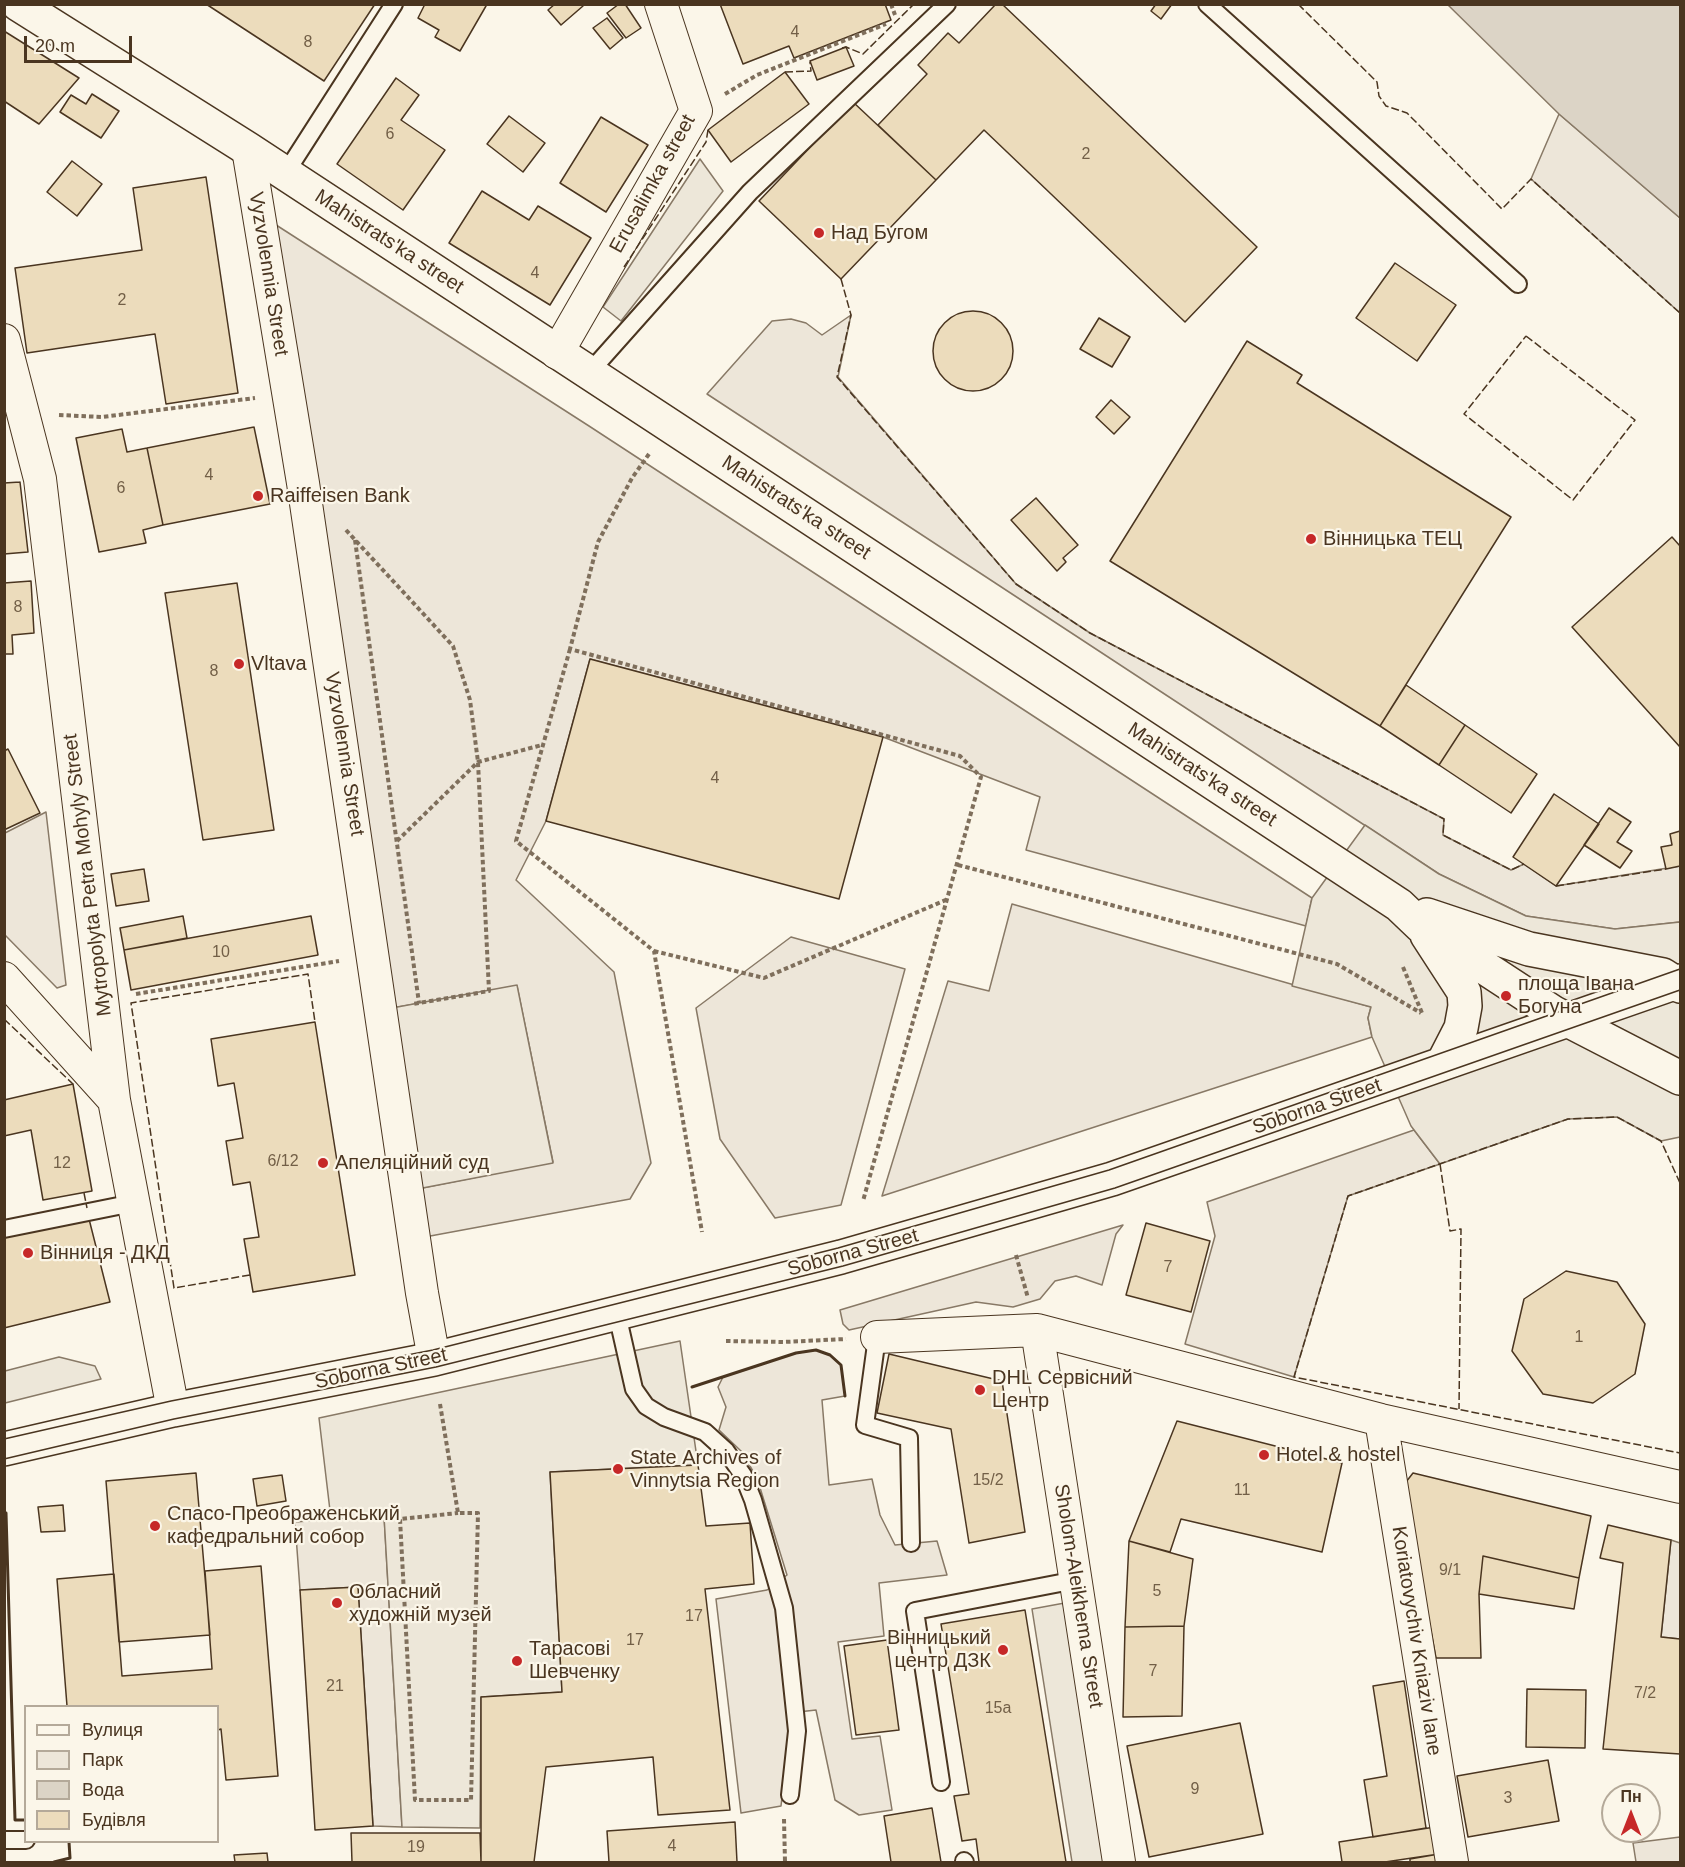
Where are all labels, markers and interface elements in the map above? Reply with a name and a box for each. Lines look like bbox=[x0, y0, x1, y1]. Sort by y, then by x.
house number: 4 bbox=[791, 23, 799, 43]
scale bar bbox=[27, 24, 135, 62]
house number: 8 bbox=[304, 33, 312, 53]
text: 20 m bbox=[35, 36, 75, 56]
street label: Erusalimka street bbox=[605, 111, 701, 257]
house number: 6 bbox=[386, 125, 394, 145]
house number: 2 bbox=[1082, 145, 1090, 165]
street label: Mahistrats'ka street bbox=[310, 185, 468, 299]
street label: Vyzvolennia Street bbox=[243, 190, 293, 358]
place label: Над Бугом bbox=[831, 221, 928, 245]
marker: Над Бугом bbox=[812, 226, 826, 240]
house number: 4 bbox=[531, 264, 539, 284]
house number: 2 bbox=[118, 291, 126, 311]
street label: Mahistrats'ka street bbox=[717, 451, 875, 565]
house number: 4 bbox=[205, 466, 213, 486]
house number: 6 bbox=[117, 479, 125, 499]
place label: Raiffeisen Bank bbox=[270, 484, 410, 508]
marker: Raiffeisen Bank bbox=[251, 489, 265, 503]
place label: Вінницька ТЕЦ bbox=[1323, 527, 1462, 551]
marker: Вінницька ТЕЦ bbox=[1304, 532, 1318, 546]
house number: 8 bbox=[14, 598, 22, 618]
place label: Vltava bbox=[251, 652, 307, 676]
marker: Vltava bbox=[232, 657, 246, 671]
house number: 8 bbox=[210, 662, 218, 682]
street label: Vyzvolennia Street bbox=[319, 670, 369, 838]
street label: Mahistrats'ka street bbox=[1123, 718, 1281, 832]
street label: Mytropolyta Petra Mohyly Street bbox=[59, 732, 117, 1018]
house number: 4 bbox=[711, 769, 719, 789]
house number: 10 bbox=[212, 943, 230, 963]
place label: площа Івана Богуна bbox=[1518, 972, 1634, 1019]
marker: площа Івана Богуна bbox=[1499, 989, 1513, 1003]
street label: Soborna Street bbox=[1249, 1074, 1385, 1140]
place label: Апеляційний суд bbox=[335, 1151, 489, 1175]
house number: 6/12 bbox=[267, 1152, 299, 1172]
house number: 12 bbox=[53, 1154, 71, 1174]
marker: Апеляційний суд bbox=[316, 1156, 330, 1170]
street label: Soborna Street bbox=[785, 1224, 921, 1282]
place label: Вінниця - ДКД bbox=[40, 1241, 170, 1265]
marker: Вінниця - ДКД bbox=[21, 1246, 35, 1260]
house number: 7 bbox=[1164, 1258, 1172, 1278]
house number: 1 bbox=[1575, 1328, 1583, 1348]
street label: Soborna Street bbox=[313, 1343, 449, 1395]
place label: DHL Сервісний Центр bbox=[992, 1366, 1133, 1413]
marker: DHL Сервісний Центр bbox=[973, 1383, 987, 1397]
place label: Hotel & hostel bbox=[1276, 1443, 1401, 1467]
place label: State Archives of Vinnytsia Region bbox=[630, 1446, 781, 1493]
marker: Hotel & hostel bbox=[1257, 1448, 1271, 1462]
marker: State Archives of Vinnytsia Region bbox=[611, 1462, 625, 1476]
house number: 15/2 bbox=[972, 1471, 1004, 1491]
house number: 11 bbox=[1234, 1481, 1250, 1501]
street label: Sholom-Aleikhema Street bbox=[1048, 1482, 1108, 1710]
place label: Спасо-Преображенський кафедральний собор bbox=[167, 1502, 400, 1549]
marker: Спасо-Преображенський кафедральний собор bbox=[148, 1519, 162, 1533]
street label: Koriatovychiv Kniaziv lane bbox=[1386, 1524, 1446, 1758]
house number: 9/1 bbox=[1439, 1561, 1461, 1581]
place label: Обласний художній музей bbox=[349, 1580, 492, 1627]
house number: 5 bbox=[1153, 1582, 1161, 1602]
marker: Обласний художній музей bbox=[330, 1596, 344, 1610]
house number: 17 bbox=[685, 1607, 703, 1627]
place label: Вінницький центр ДЗК bbox=[887, 1626, 991, 1673]
house number: 17 bbox=[626, 1631, 644, 1651]
place label: Тарасові Шевченку bbox=[529, 1637, 620, 1684]
marker: Вінницький центр ДЗК bbox=[996, 1643, 1010, 1657]
marker: Тарасові Шевченку bbox=[510, 1654, 524, 1668]
house number: 7 bbox=[1149, 1662, 1157, 1682]
house number: 21 bbox=[326, 1677, 344, 1697]
house number: 7/2 bbox=[1634, 1684, 1656, 1704]
house number: 15а bbox=[985, 1699, 1011, 1719]
legend bbox=[24, 1705, 219, 1843]
text: Вулиця bbox=[82, 1720, 143, 1740]
text: Парк bbox=[82, 1750, 123, 1770]
text: Вода bbox=[82, 1780, 124, 1800]
house number: 9 bbox=[1191, 1780, 1199, 1800]
north arrow bbox=[1601, 1783, 1661, 1843]
text: Пн bbox=[1620, 1788, 1642, 1805]
house number: 3 bbox=[1504, 1789, 1512, 1809]
text: Будівля bbox=[82, 1810, 146, 1830]
house number: 4 bbox=[668, 1837, 676, 1857]
house number: 19 bbox=[407, 1838, 425, 1858]

